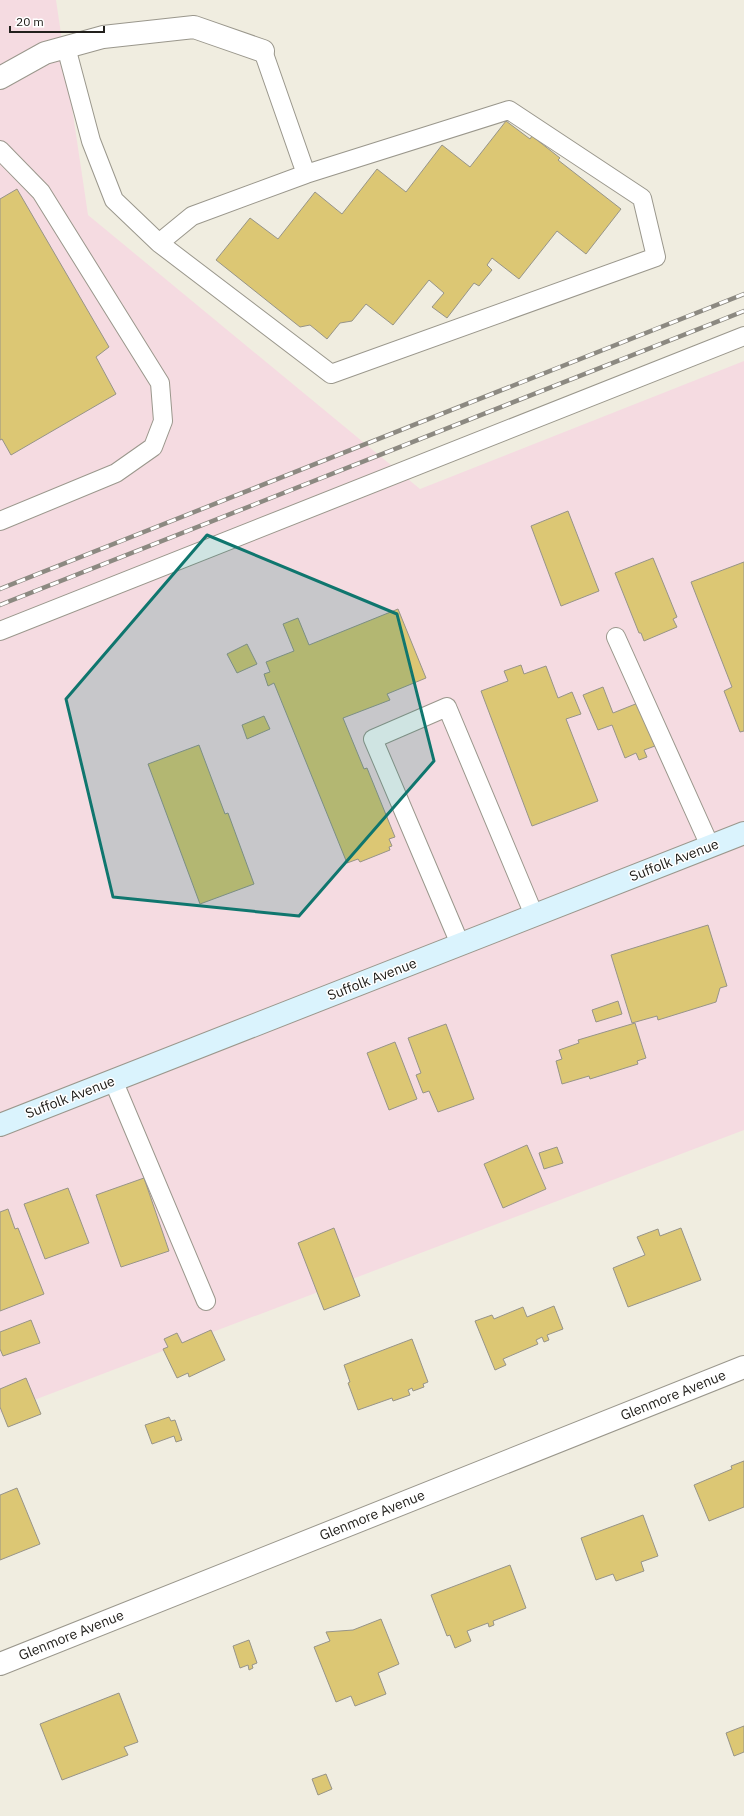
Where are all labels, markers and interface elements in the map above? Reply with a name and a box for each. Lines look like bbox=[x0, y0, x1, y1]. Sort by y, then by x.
scale bar bbox=[10, 8, 104, 34]
text: 20 m bbox=[16, 14, 44, 29]
street label: Suffolk Avenue bbox=[627, 835, 721, 885]
street label: Suffolk Avenue bbox=[325, 954, 419, 1004]
street label: Suffolk Avenue bbox=[23, 1072, 117, 1122]
street label: Glenmore Avenue bbox=[618, 1366, 729, 1424]
street label: Glenmore Avenue bbox=[317, 1486, 428, 1544]
street label: Glenmore Avenue bbox=[16, 1606, 127, 1664]

